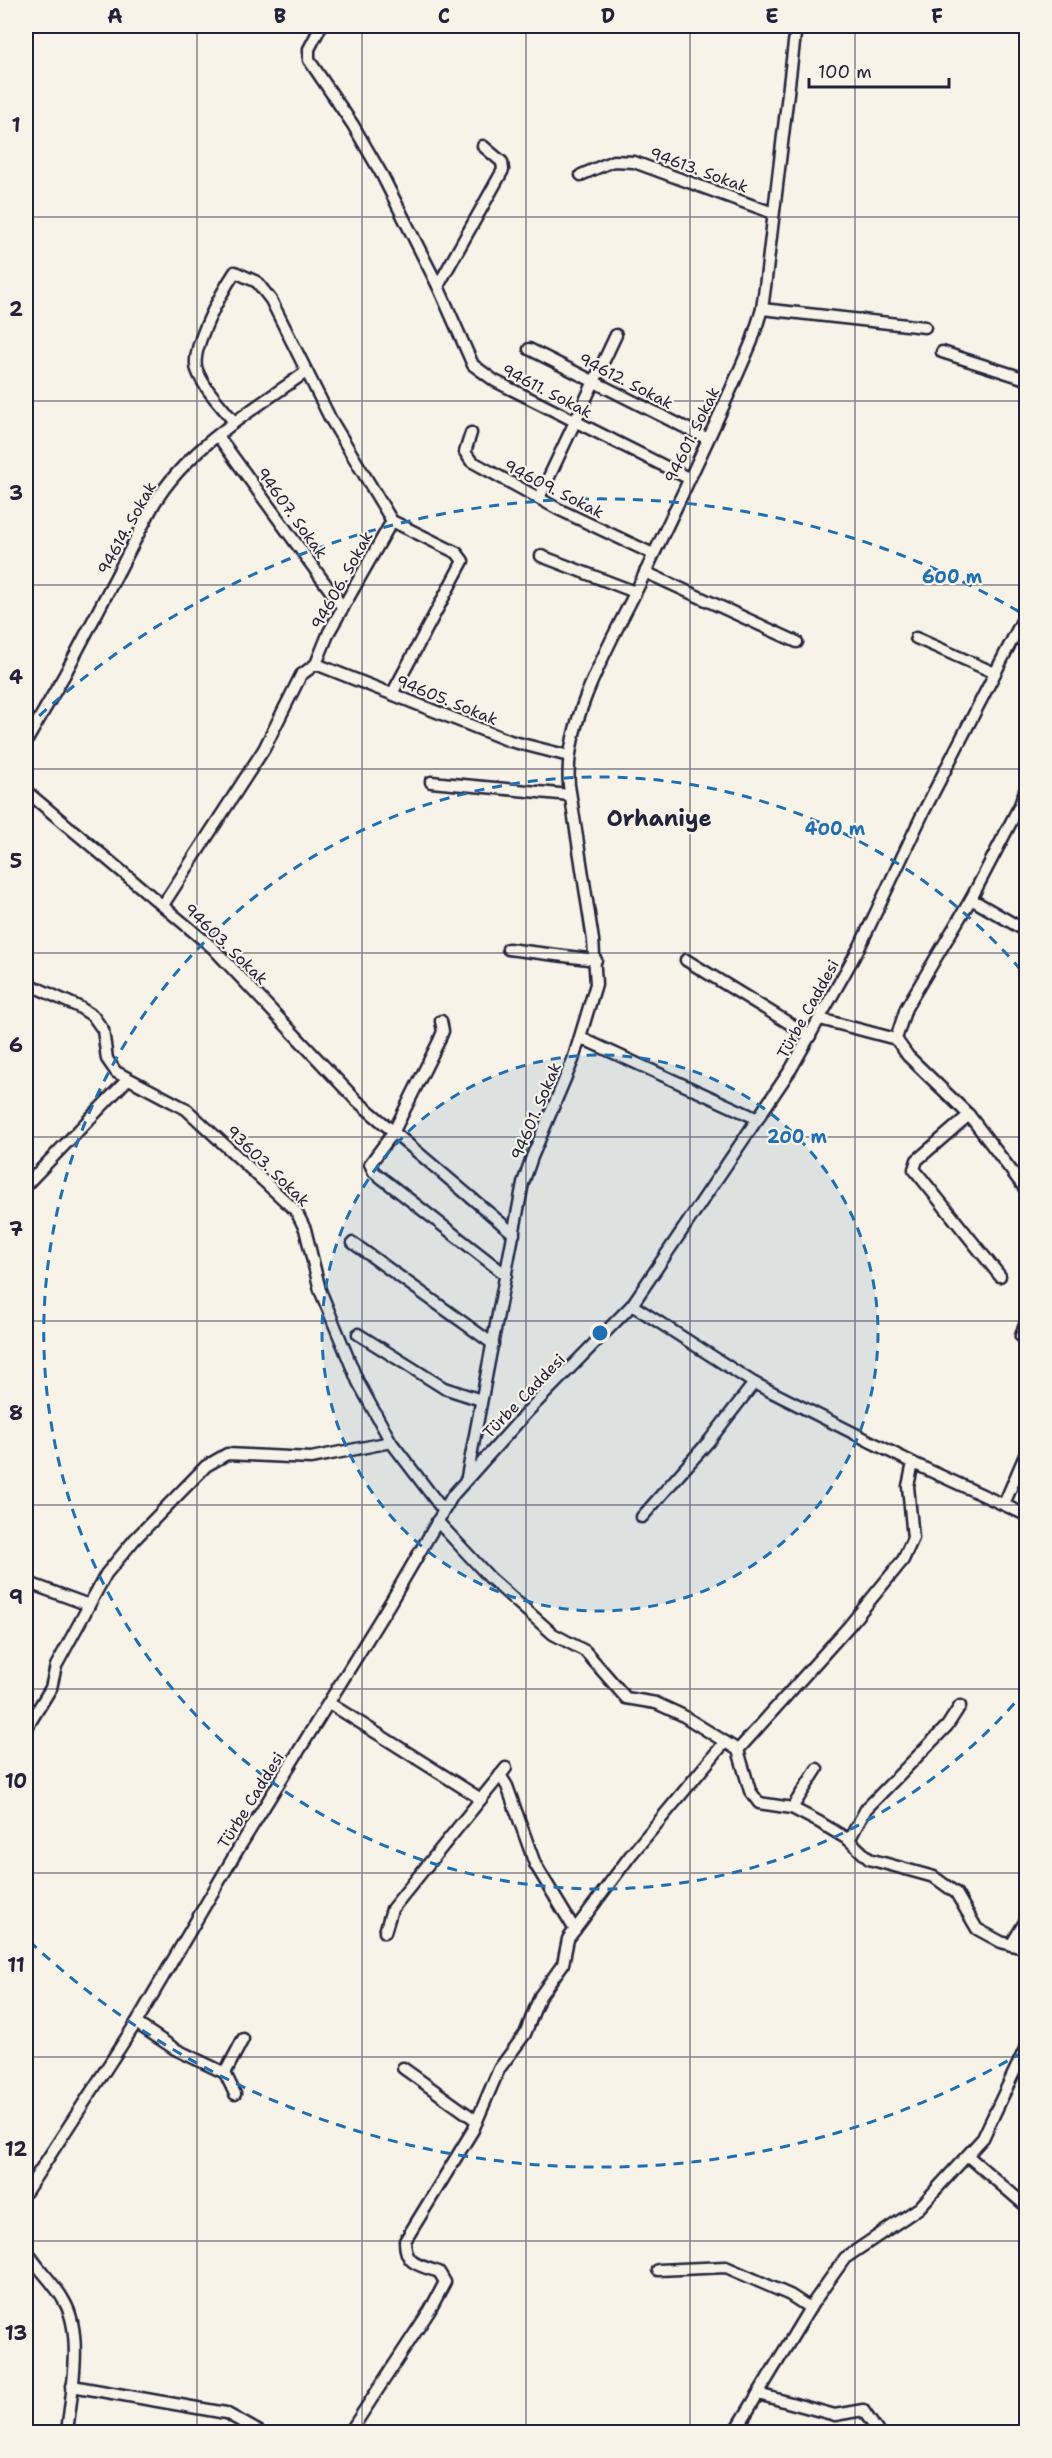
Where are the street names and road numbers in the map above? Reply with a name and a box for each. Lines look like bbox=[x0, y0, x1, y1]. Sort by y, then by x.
street label: 94613. Sokak bbox=[647, 142, 751, 198]
street label: 94612. Sokak bbox=[575, 348, 677, 414]
street label: 94611. Sokak bbox=[498, 359, 596, 423]
street label: 94601. Sokak bbox=[660, 384, 724, 486]
street label: 94609. Sokak bbox=[501, 455, 607, 523]
street label: 94607. Sokak bbox=[252, 463, 332, 563]
street label: 94614. Sokak bbox=[93, 478, 161, 578]
street label: 94606. Sokak bbox=[306, 527, 378, 633]
street label: 94605. Sokak bbox=[393, 670, 501, 730]
street label: 94603. Sokak bbox=[180, 899, 272, 989]
street label: Türbe Caddesi bbox=[772, 956, 844, 1062]
street label: 94601. Sokak bbox=[506, 1059, 566, 1163]
street label: 93603. Sokak bbox=[222, 1121, 314, 1211]
street label: Türbe Caddesi bbox=[478, 1349, 570, 1443]
street label: Türbe Caddesi bbox=[213, 1748, 289, 1852]

